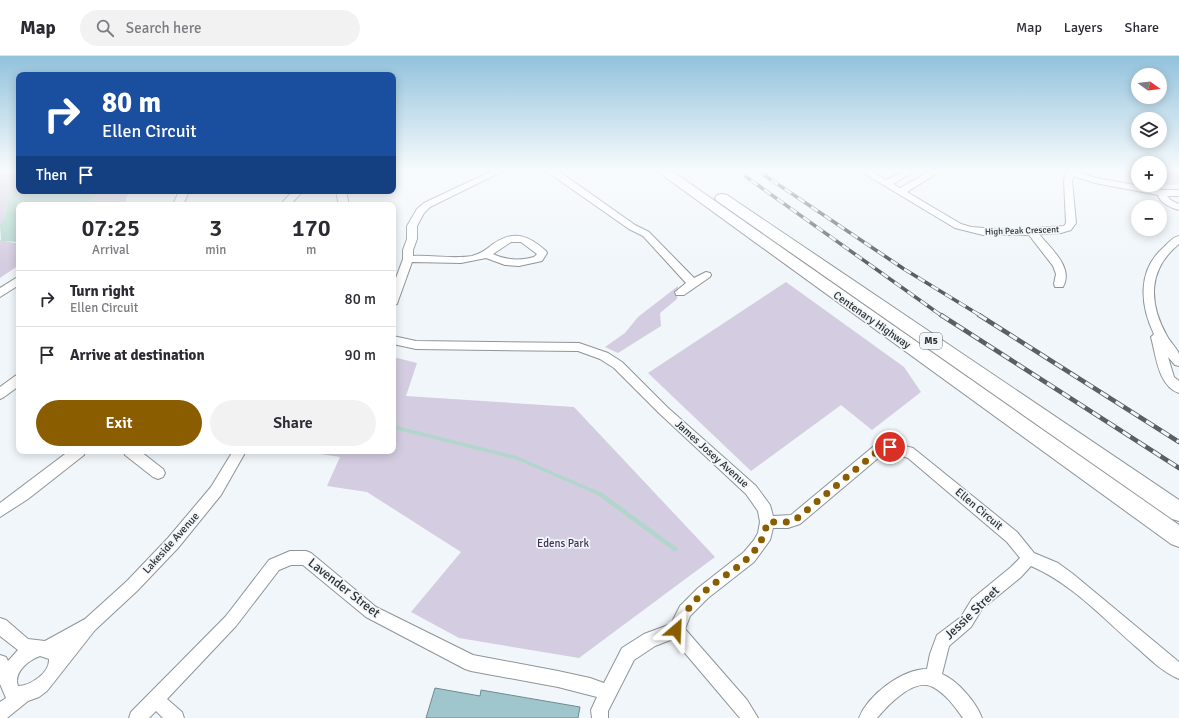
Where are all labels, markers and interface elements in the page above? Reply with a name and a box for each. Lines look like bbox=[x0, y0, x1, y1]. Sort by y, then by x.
search box bbox=[80, 10, 360, 46]
text: Map bbox=[20, 16, 56, 40]
icon: search bbox=[94, 17, 116, 39]
text: Search here bbox=[126, 19, 201, 37]
text: Map bbox=[1016, 19, 1042, 36]
text: Layers bbox=[1064, 19, 1103, 36]
text: Share bbox=[1125, 19, 1159, 36]
north arrow bbox=[1131, 68, 1167, 104]
map controls bbox=[1131, 68, 1167, 236]
text: 80 m bbox=[102, 86, 161, 120]
icon: right bbox=[36, 88, 88, 140]
button: layers bbox=[1131, 112, 1167, 148]
text: Ellen Circuit bbox=[102, 120, 197, 142]
button: + bbox=[1131, 156, 1167, 192]
icon: arrive bbox=[75, 164, 97, 186]
text: Then bbox=[36, 166, 67, 184]
button: − bbox=[1131, 200, 1167, 236]
text: 07:25 bbox=[81, 213, 140, 243]
text: 3 bbox=[209, 213, 222, 243]
text: 170 bbox=[292, 213, 331, 243]
street label: High Peak Crescent bbox=[985, 224, 1059, 238]
text: Arrival bbox=[92, 242, 129, 258]
text: min bbox=[205, 242, 226, 258]
text: m bbox=[306, 242, 316, 258]
text: Turn right bbox=[70, 282, 135, 300]
icon: right bbox=[36, 288, 58, 310]
street label: Centenary Highway bbox=[831, 289, 914, 352]
text: 80 m bbox=[345, 290, 376, 308]
text: Ellen Circuit bbox=[70, 300, 138, 316]
road number: M5 bbox=[920, 333, 942, 349]
icon: arrive bbox=[36, 344, 58, 366]
text: Arrive at destination bbox=[70, 346, 205, 364]
text: 90 m bbox=[345, 346, 376, 364]
button: Exit bbox=[36, 400, 202, 446]
button: Share bbox=[210, 400, 376, 446]
street label: James Josey Avenue bbox=[673, 418, 751, 490]
pin bbox=[873, 430, 907, 464]
icon: arrive bbox=[879, 436, 901, 458]
street label: Ellen Circuit bbox=[953, 485, 1005, 533]
street label: Lakeside Avenue bbox=[140, 510, 202, 576]
park label: Edens Park bbox=[537, 537, 589, 550]
street label: Lavender Street bbox=[305, 555, 384, 621]
street label: Jessie Street bbox=[941, 582, 1003, 643]
position arrow bbox=[655, 609, 697, 651]

